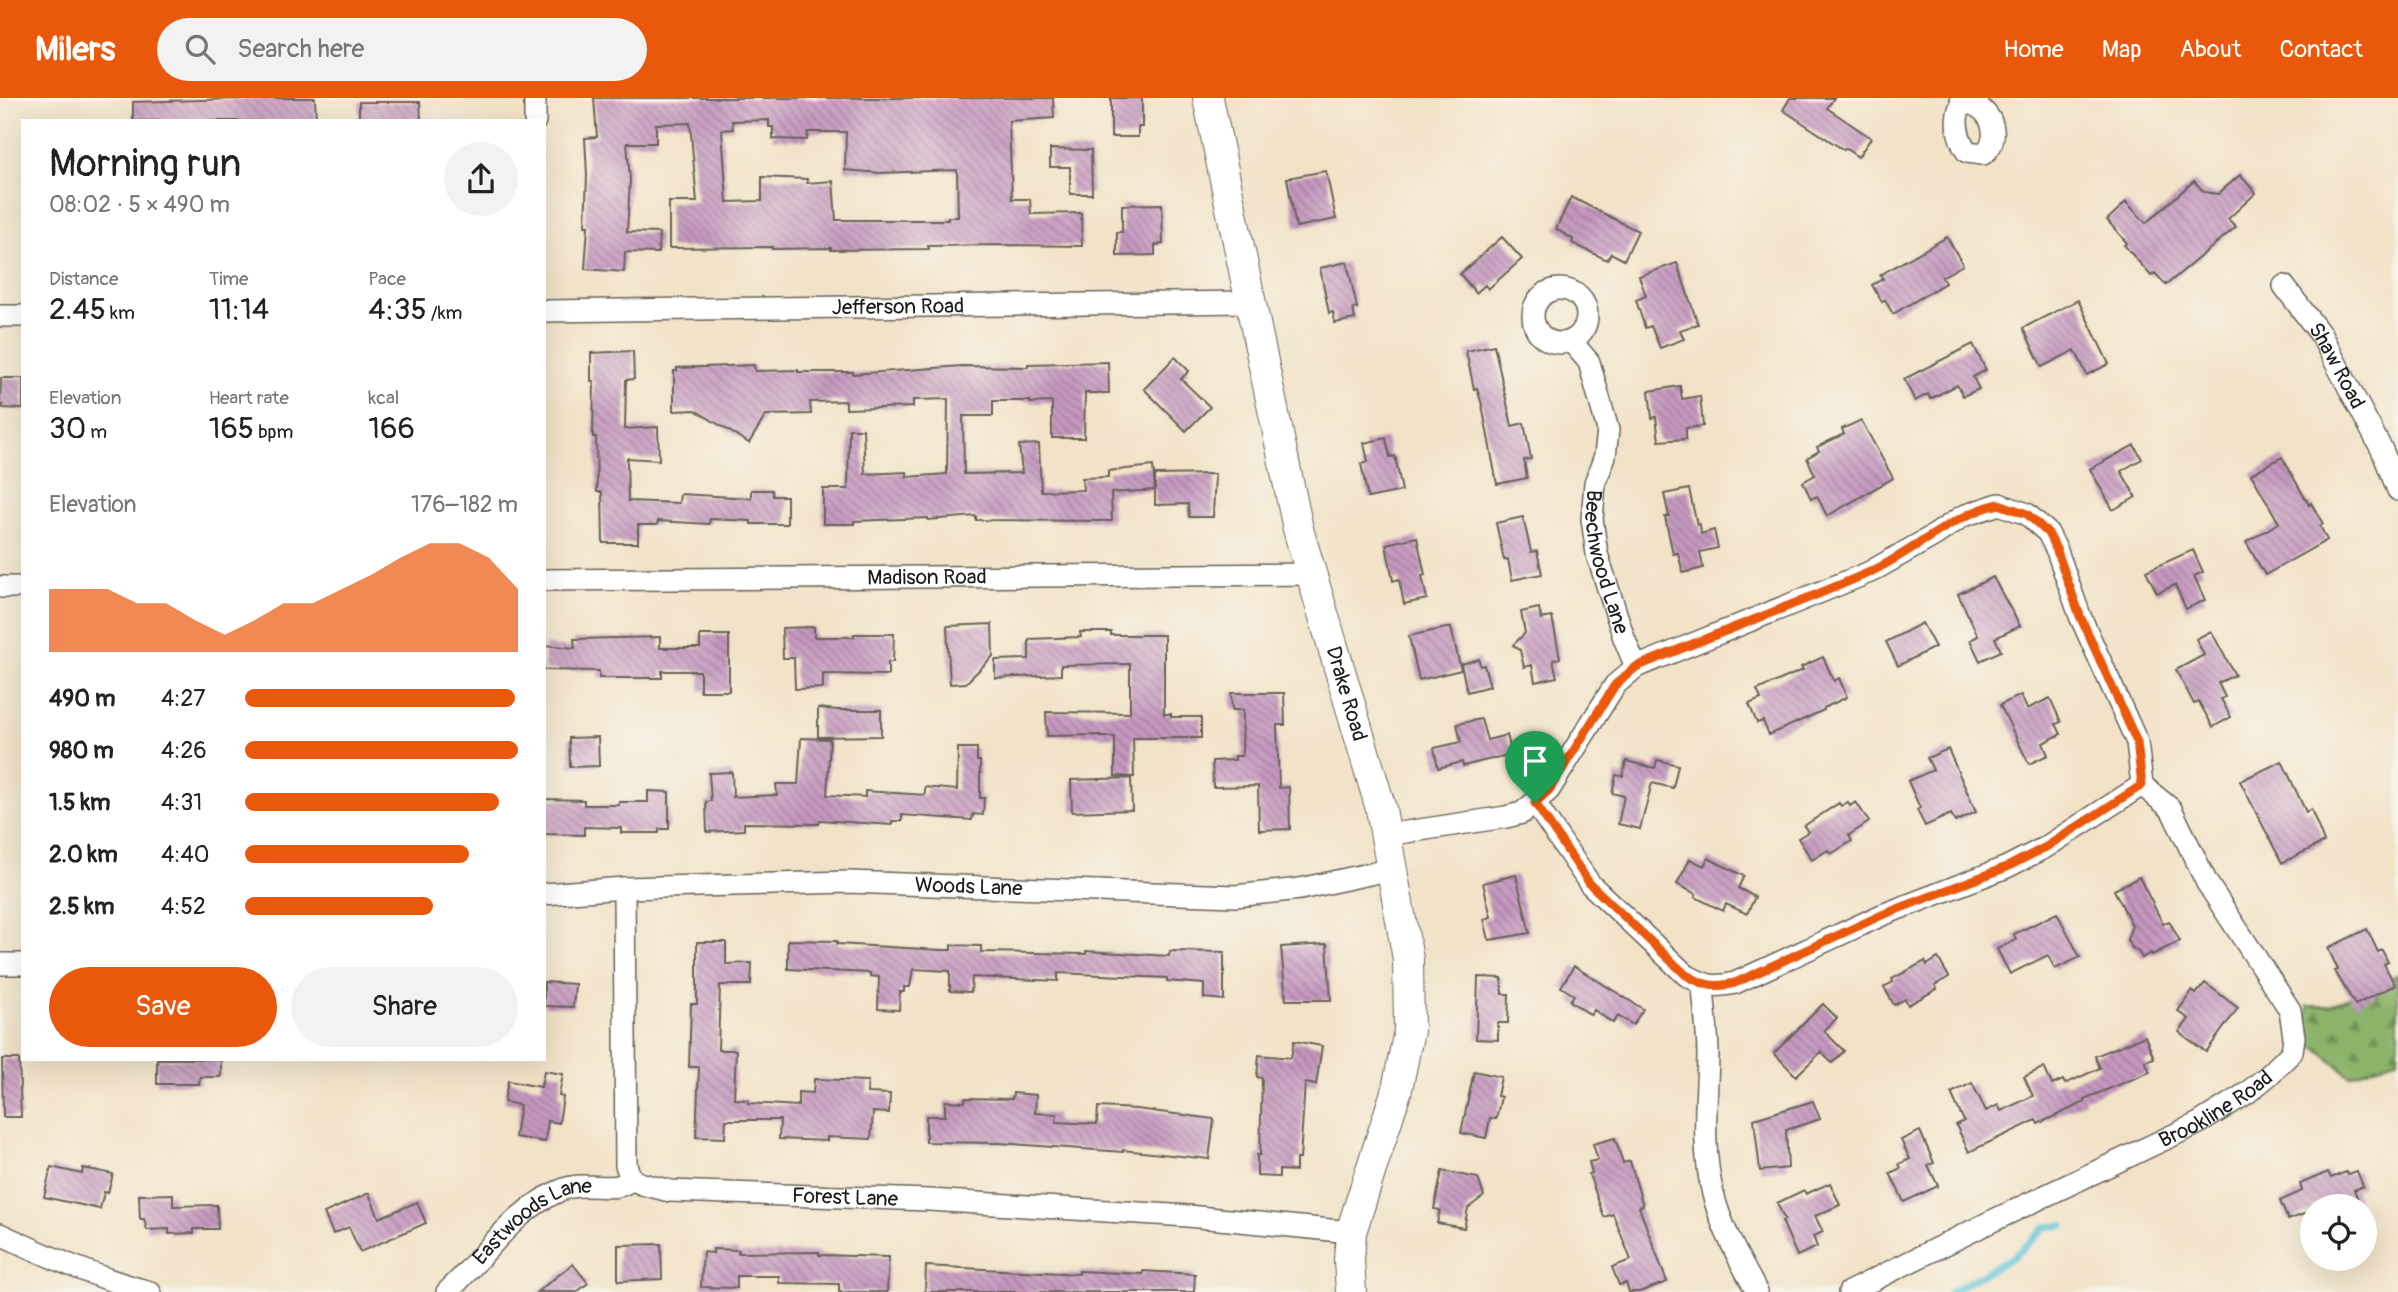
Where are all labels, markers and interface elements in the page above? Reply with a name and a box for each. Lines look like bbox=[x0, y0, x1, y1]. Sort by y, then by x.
search box bbox=[157, 18, 647, 81]
text: Milers bbox=[35, 29, 115, 70]
icon: search bbox=[181, 30, 219, 68]
text: Search here bbox=[237, 33, 364, 65]
text: Home bbox=[2003, 35, 2064, 64]
text: Map bbox=[2102, 35, 2142, 64]
text: About bbox=[2180, 35, 2242, 64]
text: Contact bbox=[2280, 35, 2363, 64]
text: Morning run bbox=[49, 140, 241, 188]
button: share bbox=[444, 142, 518, 216]
text: 08:02 · 5 × 490 m bbox=[49, 190, 230, 219]
text: Distance bbox=[49, 267, 118, 291]
text: Time bbox=[209, 267, 248, 291]
text: Pace bbox=[368, 267, 406, 291]
text: 2.45 bbox=[49, 291, 106, 328]
text: 11:14 bbox=[209, 291, 269, 328]
text: 4:35 bbox=[368, 291, 427, 328]
street label: Jefferson Road bbox=[832, 293, 964, 321]
text: km bbox=[106, 301, 135, 325]
text: /km bbox=[427, 301, 463, 325]
street label: Shaw Road bbox=[2302, 317, 2371, 414]
text: Elevation bbox=[49, 386, 121, 410]
text: Heart rate bbox=[209, 386, 289, 410]
text: kcal bbox=[368, 386, 399, 410]
text: 30 bbox=[49, 410, 86, 447]
text: 165 bbox=[209, 410, 254, 447]
text: 166 bbox=[368, 410, 415, 447]
text: m bbox=[86, 420, 107, 444]
text: bpm bbox=[254, 420, 293, 444]
street label: Beechwood Lane bbox=[1578, 489, 1635, 638]
text: Elevation bbox=[49, 490, 137, 519]
text: 176–182 m bbox=[411, 490, 518, 519]
street label: Madison Road bbox=[867, 564, 987, 591]
street label: Drake Road bbox=[1320, 643, 1373, 744]
text: 490 m bbox=[49, 684, 115, 713]
text: 4:27 bbox=[161, 684, 206, 713]
pin bbox=[1505, 731, 1565, 803]
text: 980 m bbox=[49, 736, 114, 765]
text: 4:26 bbox=[161, 736, 207, 765]
icon: arrive bbox=[1516, 742, 1554, 780]
text: 1.5 km bbox=[49, 788, 111, 817]
text: 4:31 bbox=[161, 788, 202, 817]
text: 2.0 km bbox=[49, 840, 118, 869]
text: 4:40 bbox=[161, 840, 210, 869]
street label: Woods Lane bbox=[914, 871, 1024, 902]
text: 2.5 km bbox=[49, 892, 114, 921]
text: 4:52 bbox=[161, 892, 206, 921]
button: Save bbox=[49, 967, 277, 1047]
button: Share bbox=[291, 967, 518, 1047]
street label: Brookline Road bbox=[2154, 1064, 2279, 1154]
street label: Eastwoods Lane bbox=[467, 1173, 593, 1271]
street label: Forest Lane bbox=[792, 1182, 899, 1213]
map controls bbox=[2300, 1194, 2377, 1271]
button: locate bbox=[2300, 1194, 2377, 1271]

